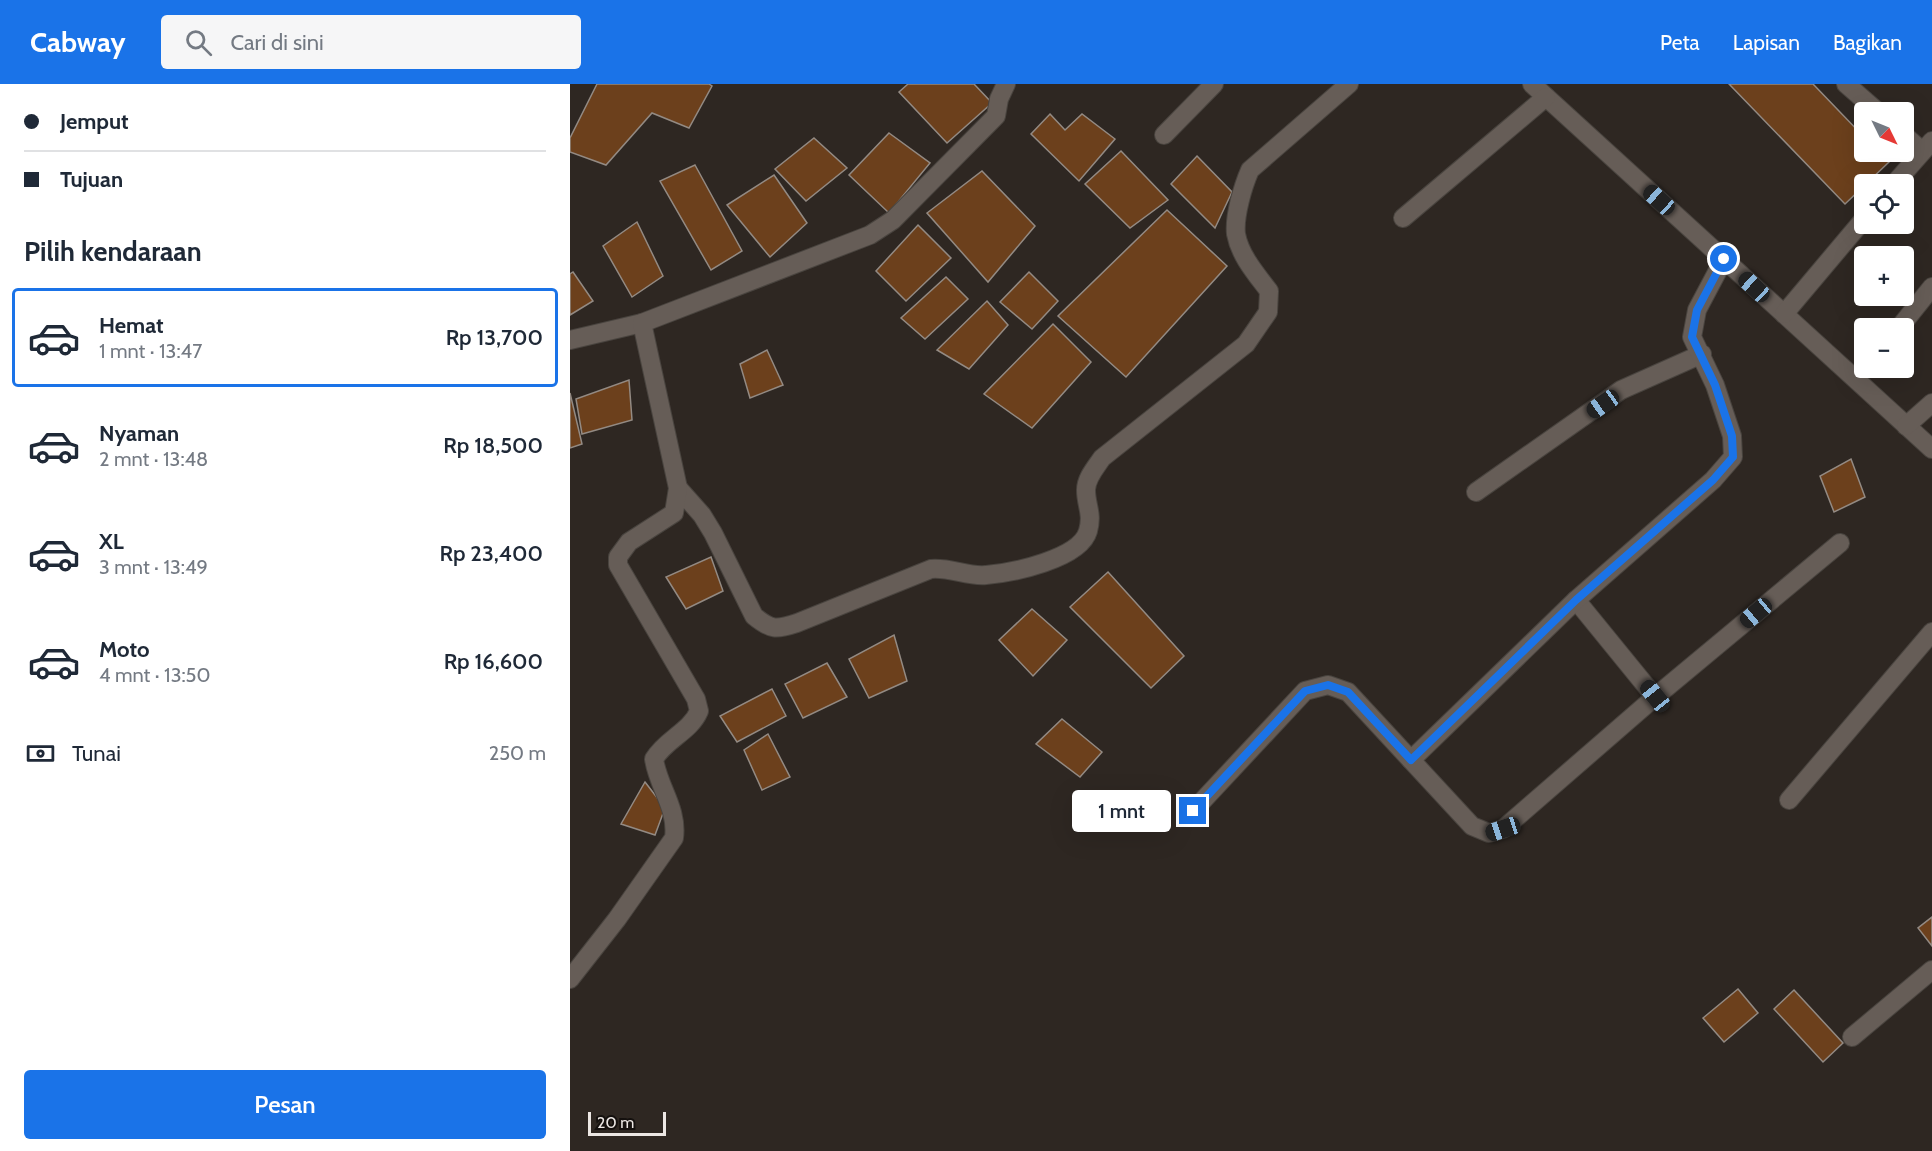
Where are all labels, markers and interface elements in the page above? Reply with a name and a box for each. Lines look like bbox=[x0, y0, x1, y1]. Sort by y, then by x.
search box bbox=[161, 15, 581, 69]
text: Cabway bbox=[30, 25, 125, 59]
icon: search bbox=[182, 26, 215, 59]
text: Cari di sini bbox=[230, 29, 324, 56]
text: Peta bbox=[1660, 30, 1700, 55]
text: Lapisan bbox=[1733, 30, 1800, 55]
text: Bagikan bbox=[1833, 30, 1902, 55]
north arrow bbox=[1854, 102, 1914, 162]
map controls bbox=[1854, 102, 1914, 378]
text: Jemput bbox=[60, 108, 129, 135]
text: Tujuan bbox=[60, 166, 123, 193]
button: locate bbox=[1854, 174, 1914, 234]
car bbox=[1640, 181, 1678, 219]
text: Pilih kendaraan bbox=[24, 235, 202, 268]
route start bbox=[1710, 245, 1737, 272]
button: + bbox=[1854, 246, 1914, 306]
car bbox=[1735, 268, 1773, 306]
icon: car bbox=[27, 311, 81, 365]
text: Hemat bbox=[99, 312, 164, 339]
button: − bbox=[1854, 318, 1914, 378]
text: Rp 13,700 bbox=[446, 324, 543, 351]
text: 1 mnt · 13:47 bbox=[99, 339, 202, 363]
car bbox=[1583, 386, 1623, 422]
icon: car bbox=[27, 419, 81, 473]
text: Nyaman bbox=[99, 420, 179, 447]
text: Rp 18,500 bbox=[443, 432, 543, 459]
text: 2 mnt · 13:48 bbox=[99, 447, 208, 471]
icon: car bbox=[27, 527, 81, 581]
text: XL bbox=[99, 528, 124, 555]
text: Rp 23,400 bbox=[439, 540, 543, 567]
text: 3 mnt · 13:49 bbox=[99, 555, 208, 579]
car bbox=[1736, 595, 1776, 631]
icon: car bbox=[27, 635, 81, 689]
text: Moto bbox=[99, 636, 150, 663]
text: Rp 16,600 bbox=[444, 648, 543, 675]
text: 4 mnt · 13:50 bbox=[99, 663, 210, 687]
car bbox=[1637, 676, 1673, 716]
icon: cash bbox=[24, 737, 57, 770]
text: Tunai bbox=[72, 740, 121, 767]
text: 250 m bbox=[489, 741, 546, 765]
callout: 1 mnt bbox=[1073, 790, 1172, 832]
route end bbox=[1179, 797, 1206, 824]
text: 1 mnt bbox=[1098, 799, 1145, 823]
car bbox=[1483, 815, 1523, 843]
button: Pesan bbox=[24, 1070, 546, 1139]
scale bar bbox=[588, 1109, 666, 1136]
text: 20 m bbox=[597, 1113, 634, 1132]

